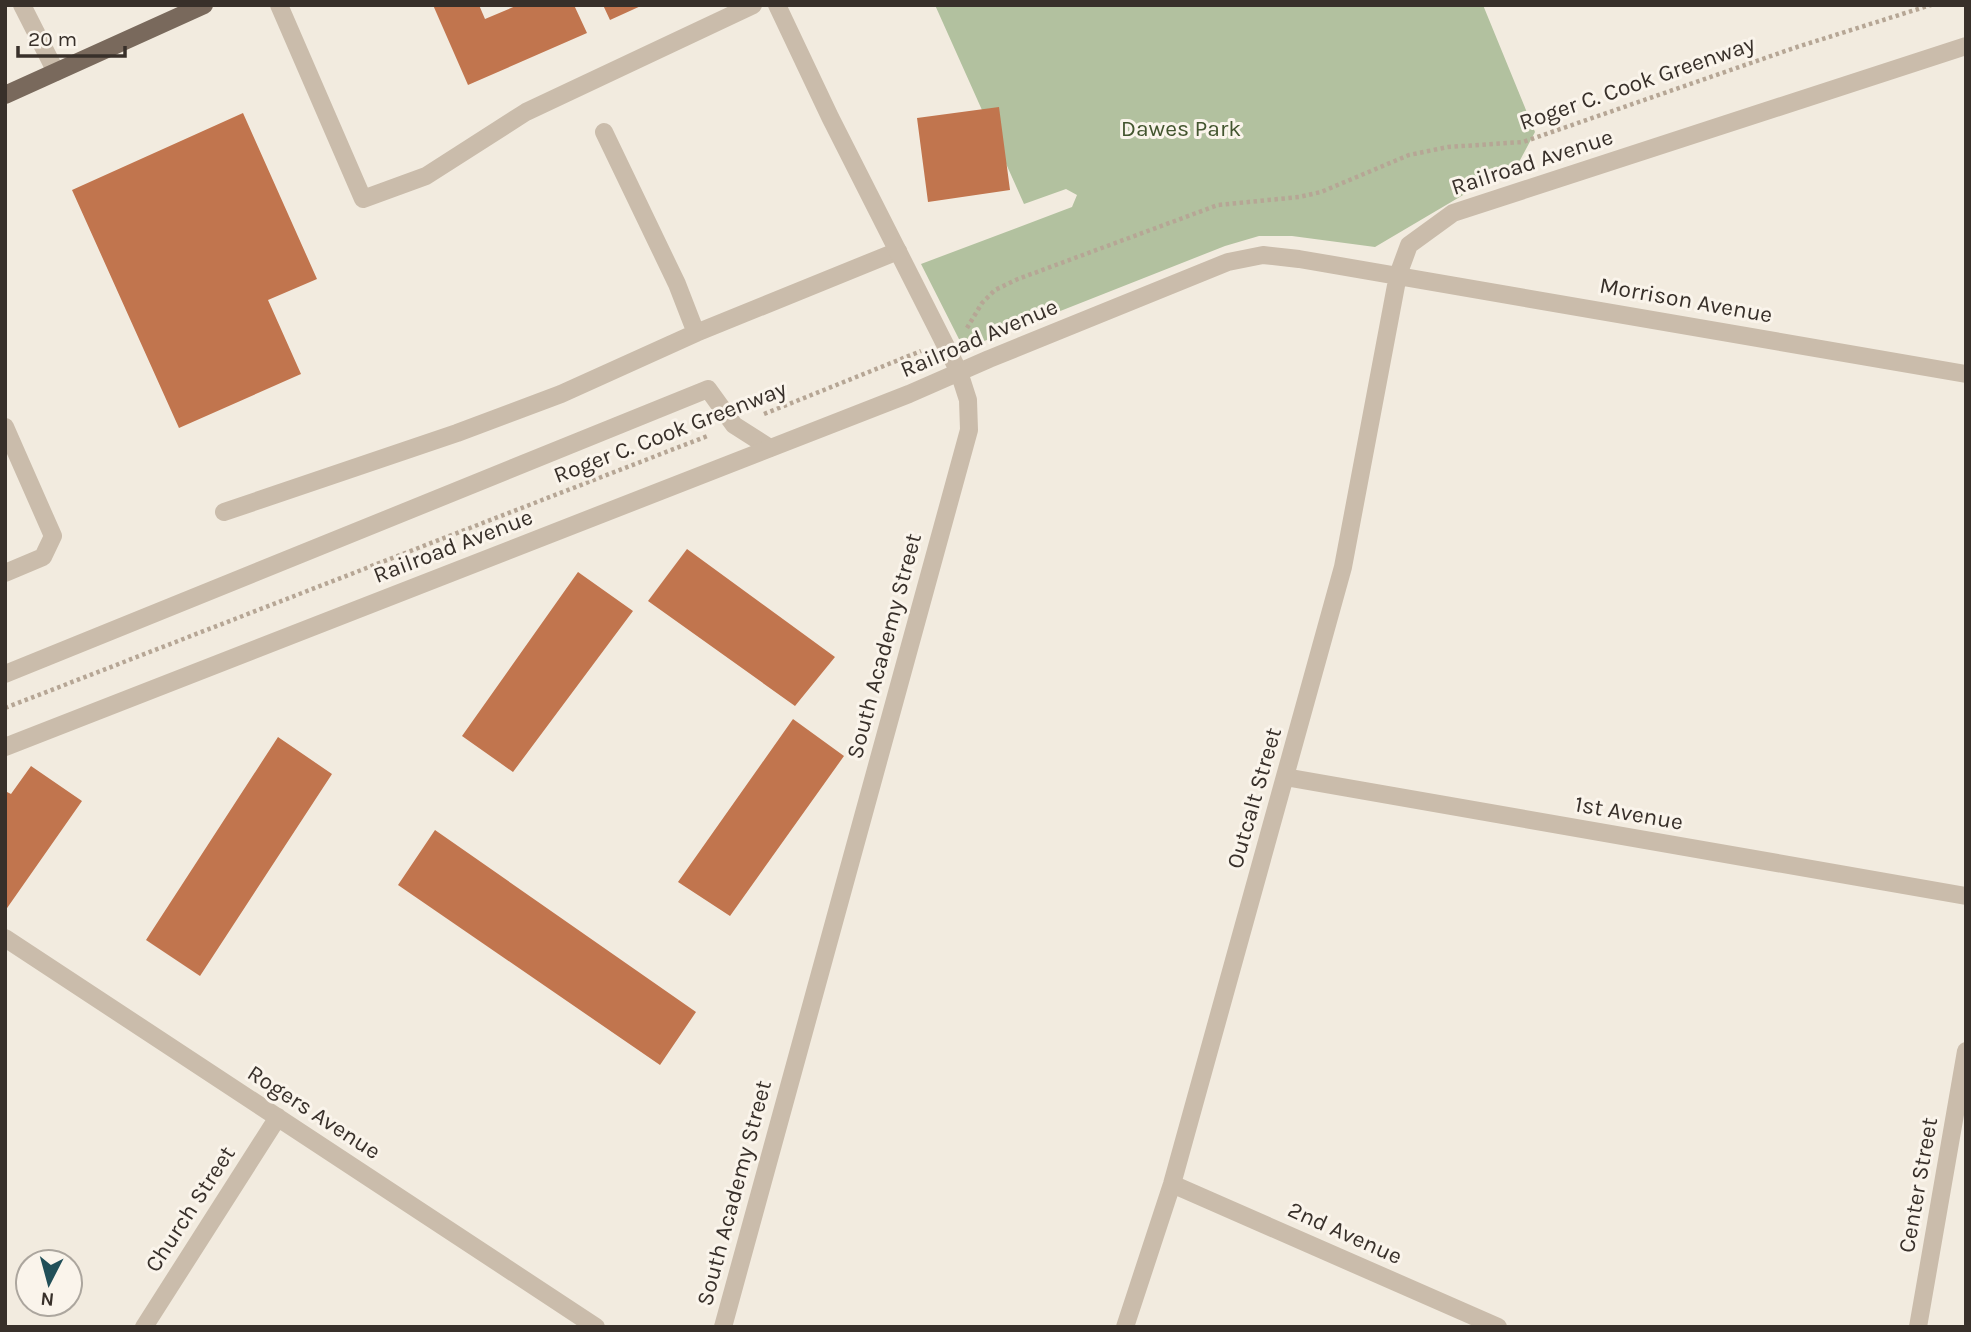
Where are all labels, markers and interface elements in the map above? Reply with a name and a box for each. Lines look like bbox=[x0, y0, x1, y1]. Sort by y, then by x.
scale bar bbox=[18, 14, 124, 58]
text: 20 m bbox=[28, 27, 77, 51]
street label: Roger C. Cook Greenway bbox=[1516, 30, 1759, 136]
park label: Dawes Park bbox=[1121, 115, 1241, 142]
street label: Railroad Avenue bbox=[1448, 123, 1616, 201]
street label: Morrison Avenue bbox=[1597, 271, 1775, 329]
street label: Railroad Avenue bbox=[896, 293, 1062, 383]
street label: Roger C. Cook Greenway bbox=[550, 375, 791, 489]
street label: Railroad Avenue bbox=[370, 503, 536, 589]
street label: South Academy Street bbox=[841, 530, 927, 762]
street label: Outcalt Street bbox=[1221, 724, 1287, 872]
street label: 1st Avenue bbox=[1573, 790, 1685, 836]
street label: Rogers Avenue bbox=[242, 1059, 386, 1165]
street label: South Academy Street bbox=[691, 1077, 777, 1309]
street label: Center Street bbox=[1893, 1115, 1943, 1255]
street label: Church Street bbox=[139, 1141, 241, 1277]
street label: 2nd Avenue bbox=[1284, 1196, 1406, 1270]
north arrow bbox=[14, 1248, 84, 1318]
text: N bbox=[39, 1287, 55, 1311]

